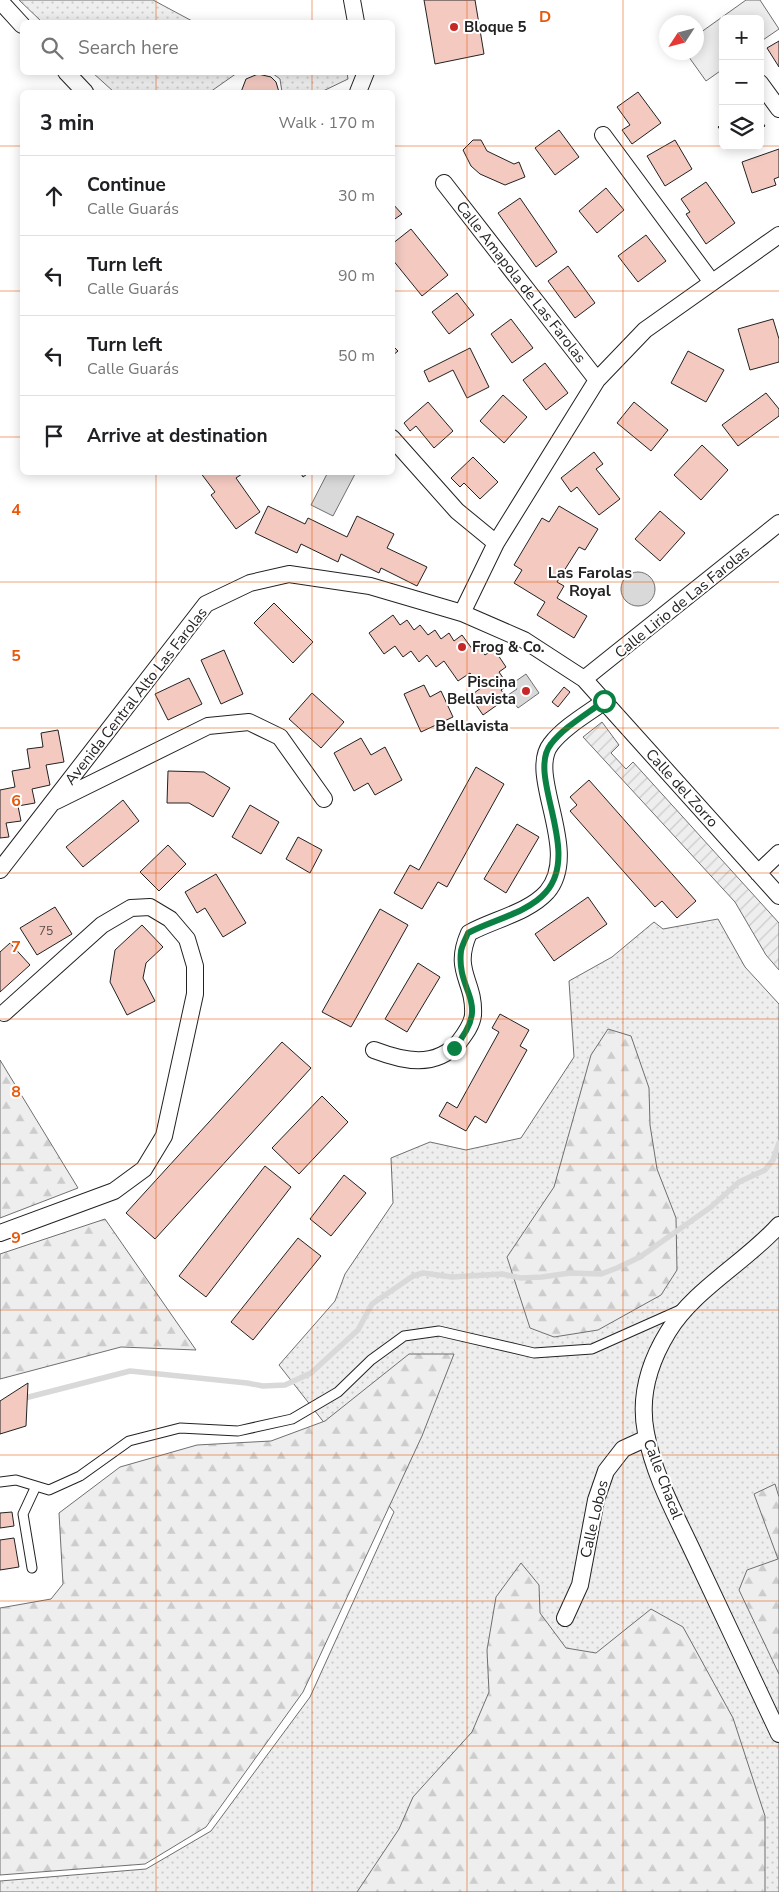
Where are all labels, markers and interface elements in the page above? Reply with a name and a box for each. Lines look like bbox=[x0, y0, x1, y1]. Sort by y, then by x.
text: D bbox=[539, 6, 551, 28]
north arrow bbox=[659, 15, 704, 60]
map controls bbox=[719, 15, 764, 150]
button: + bbox=[719, 15, 764, 60]
place label: Bloque 5 bbox=[464, 17, 527, 37]
search box bbox=[20, 20, 395, 75]
marker: Bloque 5 bbox=[448, 21, 460, 33]
icon: search bbox=[38, 34, 66, 62]
text: Search here bbox=[78, 35, 179, 61]
button: − bbox=[719, 60, 764, 105]
button: layers bbox=[719, 105, 764, 150]
text: 3 min bbox=[40, 109, 94, 137]
text: Walk · 170 m bbox=[279, 112, 375, 134]
text: Continue bbox=[87, 172, 166, 198]
icon: ahead bbox=[40, 182, 68, 210]
text: 30 m bbox=[338, 185, 375, 207]
street label: Calle Amapola de Las Farolas bbox=[451, 197, 591, 367]
text: Calle Guarás bbox=[87, 198, 179, 220]
text: Turn left bbox=[87, 252, 162, 278]
icon: left bbox=[40, 262, 68, 290]
text: 90 m bbox=[338, 265, 375, 287]
text: Calle Guarás bbox=[87, 278, 179, 300]
text: Turn left bbox=[87, 332, 162, 358]
icon: left bbox=[40, 342, 68, 370]
text: 50 m bbox=[338, 345, 375, 367]
text: Calle Guarás bbox=[87, 358, 179, 380]
icon: arrive bbox=[40, 422, 68, 450]
text: Arrive at destination bbox=[87, 423, 268, 449]
text: 4 bbox=[11, 499, 21, 521]
street label: Calle Lirio de Las Farolas bbox=[610, 541, 754, 663]
district label: Las Farolas Royal bbox=[548, 562, 632, 602]
street label: Avenida Central Alto Las Farolas bbox=[60, 603, 212, 789]
place label: Frog & Co. bbox=[472, 637, 544, 657]
marker: Frog & Co. bbox=[456, 641, 468, 653]
text: 5 bbox=[11, 645, 21, 667]
place label: Piscina Bellavista bbox=[447, 672, 516, 709]
marker: Piscina Bellavista bbox=[520, 685, 532, 697]
route start bbox=[593, 690, 616, 713]
district label: Bellavista bbox=[435, 715, 509, 737]
street label: Calle del Zorro bbox=[641, 744, 723, 832]
text: 6 bbox=[11, 790, 21, 812]
house number: 75 bbox=[39, 923, 53, 939]
text: 7 bbox=[11, 936, 21, 958]
route end bbox=[443, 1037, 466, 1060]
text: 8 bbox=[11, 1081, 21, 1103]
text: 9 bbox=[11, 1227, 21, 1249]
street label: Calle Chacal bbox=[639, 1436, 688, 1522]
street label: Calle Lobos bbox=[575, 1478, 613, 1560]

